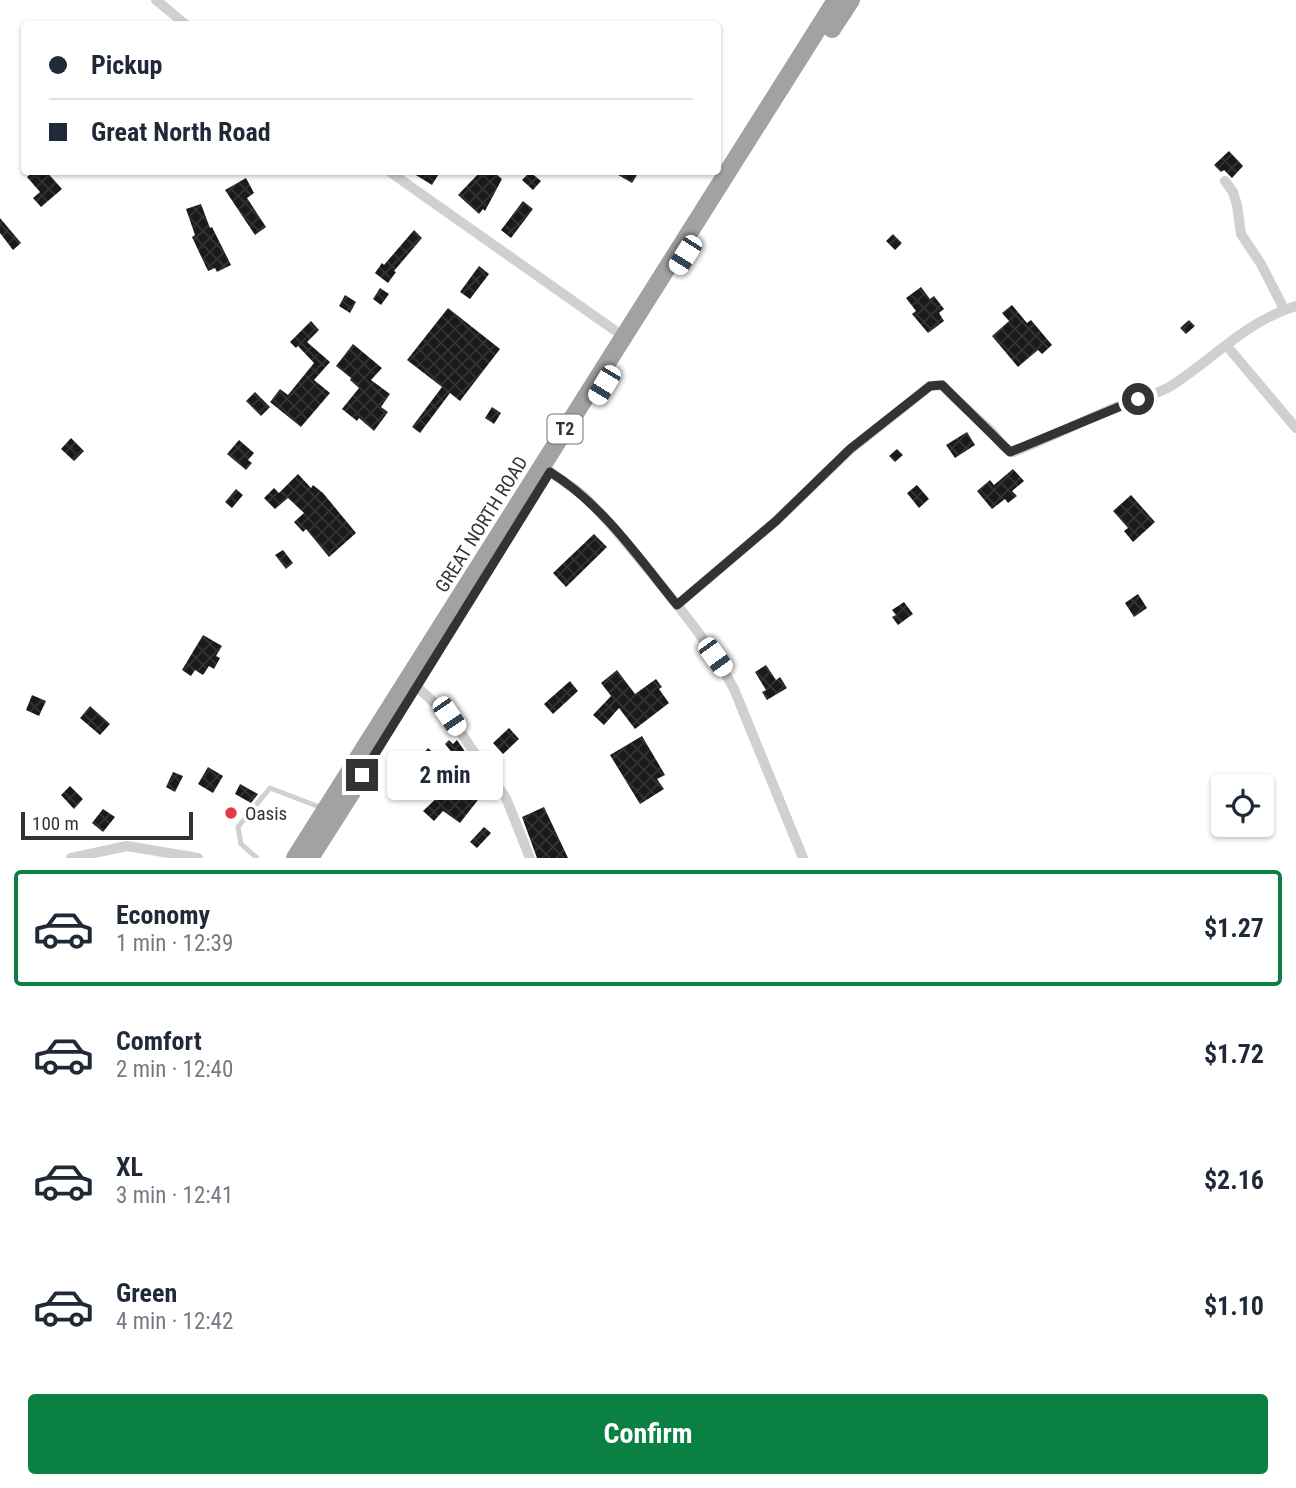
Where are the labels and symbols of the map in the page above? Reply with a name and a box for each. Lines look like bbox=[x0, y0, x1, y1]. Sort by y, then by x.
car bbox=[665, 232, 706, 278]
car bbox=[585, 362, 624, 408]
route start bbox=[1122, 383, 1154, 415]
road number: T2 bbox=[548, 414, 582, 444]
street label: GREAT NORTH ROAD bbox=[430, 452, 533, 597]
car bbox=[695, 634, 736, 680]
car bbox=[429, 693, 470, 739]
callout: 2 min bbox=[386, 750, 502, 800]
route end bbox=[346, 759, 378, 791]
place label: Oasis bbox=[245, 802, 287, 825]
marker: Oasis bbox=[223, 805, 239, 821]
scale bar bbox=[21, 809, 192, 841]

